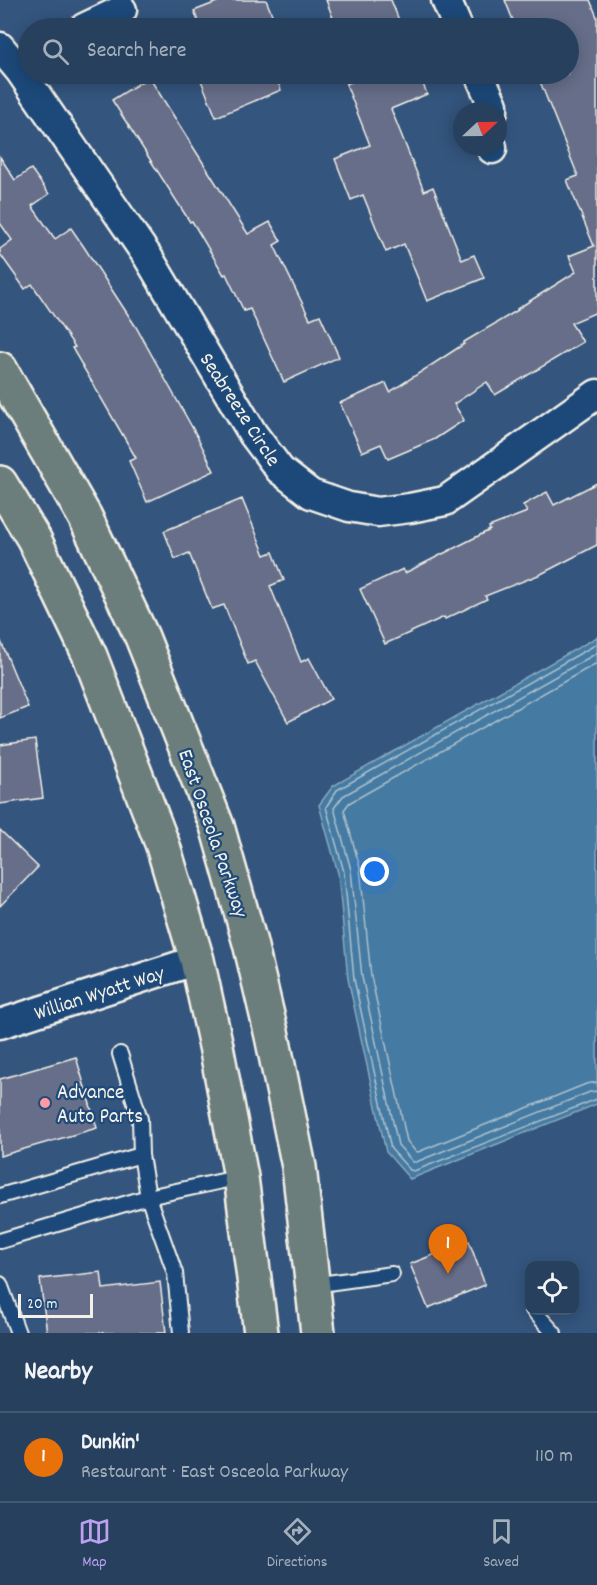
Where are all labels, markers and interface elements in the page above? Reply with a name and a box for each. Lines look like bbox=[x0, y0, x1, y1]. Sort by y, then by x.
search box bbox=[18, 18, 579, 84]
icon: search bbox=[39, 35, 72, 68]
text: Search here bbox=[87, 36, 186, 67]
north arrow bbox=[453, 102, 507, 156]
street label: Seabreeze Circle bbox=[190, 348, 287, 474]
street label: East Osceola Parkway bbox=[168, 746, 254, 923]
your location bbox=[360, 857, 389, 886]
street label: Willian Wyatt Way bbox=[31, 960, 169, 1030]
place label: Advance Auto Parts bbox=[57, 1079, 143, 1133]
marker: Advance Auto Parts bbox=[38, 1096, 52, 1110]
pin: 1 bbox=[428, 1224, 468, 1274]
map controls bbox=[525, 1261, 579, 1315]
button: locate bbox=[525, 1261, 579, 1315]
scale bar bbox=[18, 1291, 93, 1318]
text: 20 m bbox=[27, 1293, 57, 1316]
text: Nearby bbox=[24, 1354, 92, 1391]
text: Dunkin' bbox=[81, 1428, 140, 1459]
text: 1 bbox=[41, 1443, 46, 1471]
text: 110 m bbox=[535, 1443, 573, 1471]
text: Restaurant · East Osceola Parkway bbox=[81, 1459, 348, 1487]
tab: Map bbox=[78, 1515, 111, 1574]
tab: Directions bbox=[267, 1515, 327, 1574]
tab: Saved bbox=[483, 1515, 519, 1574]

